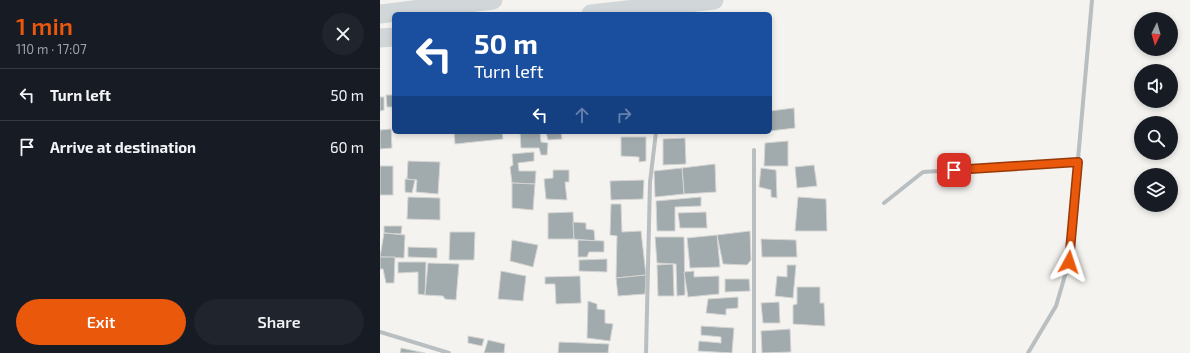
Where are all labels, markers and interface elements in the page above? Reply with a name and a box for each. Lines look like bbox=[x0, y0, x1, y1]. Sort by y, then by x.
text: 1 min bbox=[16, 11, 73, 40]
north arrow bbox=[1134, 12, 1178, 56]
map controls bbox=[1134, 12, 1178, 212]
button: close bbox=[322, 13, 364, 55]
text: 50 m bbox=[474, 26, 538, 60]
icon: left bbox=[408, 28, 460, 80]
text: 110 m · 17:07 bbox=[16, 41, 87, 57]
text: Turn left bbox=[474, 60, 544, 82]
button: sound bbox=[1134, 64, 1178, 108]
icon: left bbox=[16, 84, 38, 106]
text: Turn left bbox=[50, 86, 111, 104]
text: 50 m bbox=[330, 86, 364, 104]
icon: left bbox=[529, 104, 551, 126]
icon: ahead bbox=[571, 104, 593, 126]
icon: right bbox=[613, 104, 635, 126]
button: search bbox=[1134, 116, 1178, 160]
icon: arrive bbox=[16, 136, 38, 158]
text: Arrive at destination bbox=[50, 138, 196, 156]
text: 60 m bbox=[330, 138, 364, 156]
pin bbox=[937, 153, 971, 187]
icon: arrive bbox=[943, 159, 965, 181]
button: layers bbox=[1134, 168, 1178, 212]
position arrow bbox=[1048, 241, 1090, 283]
button: Exit bbox=[16, 299, 186, 345]
button: Share bbox=[194, 299, 364, 345]

